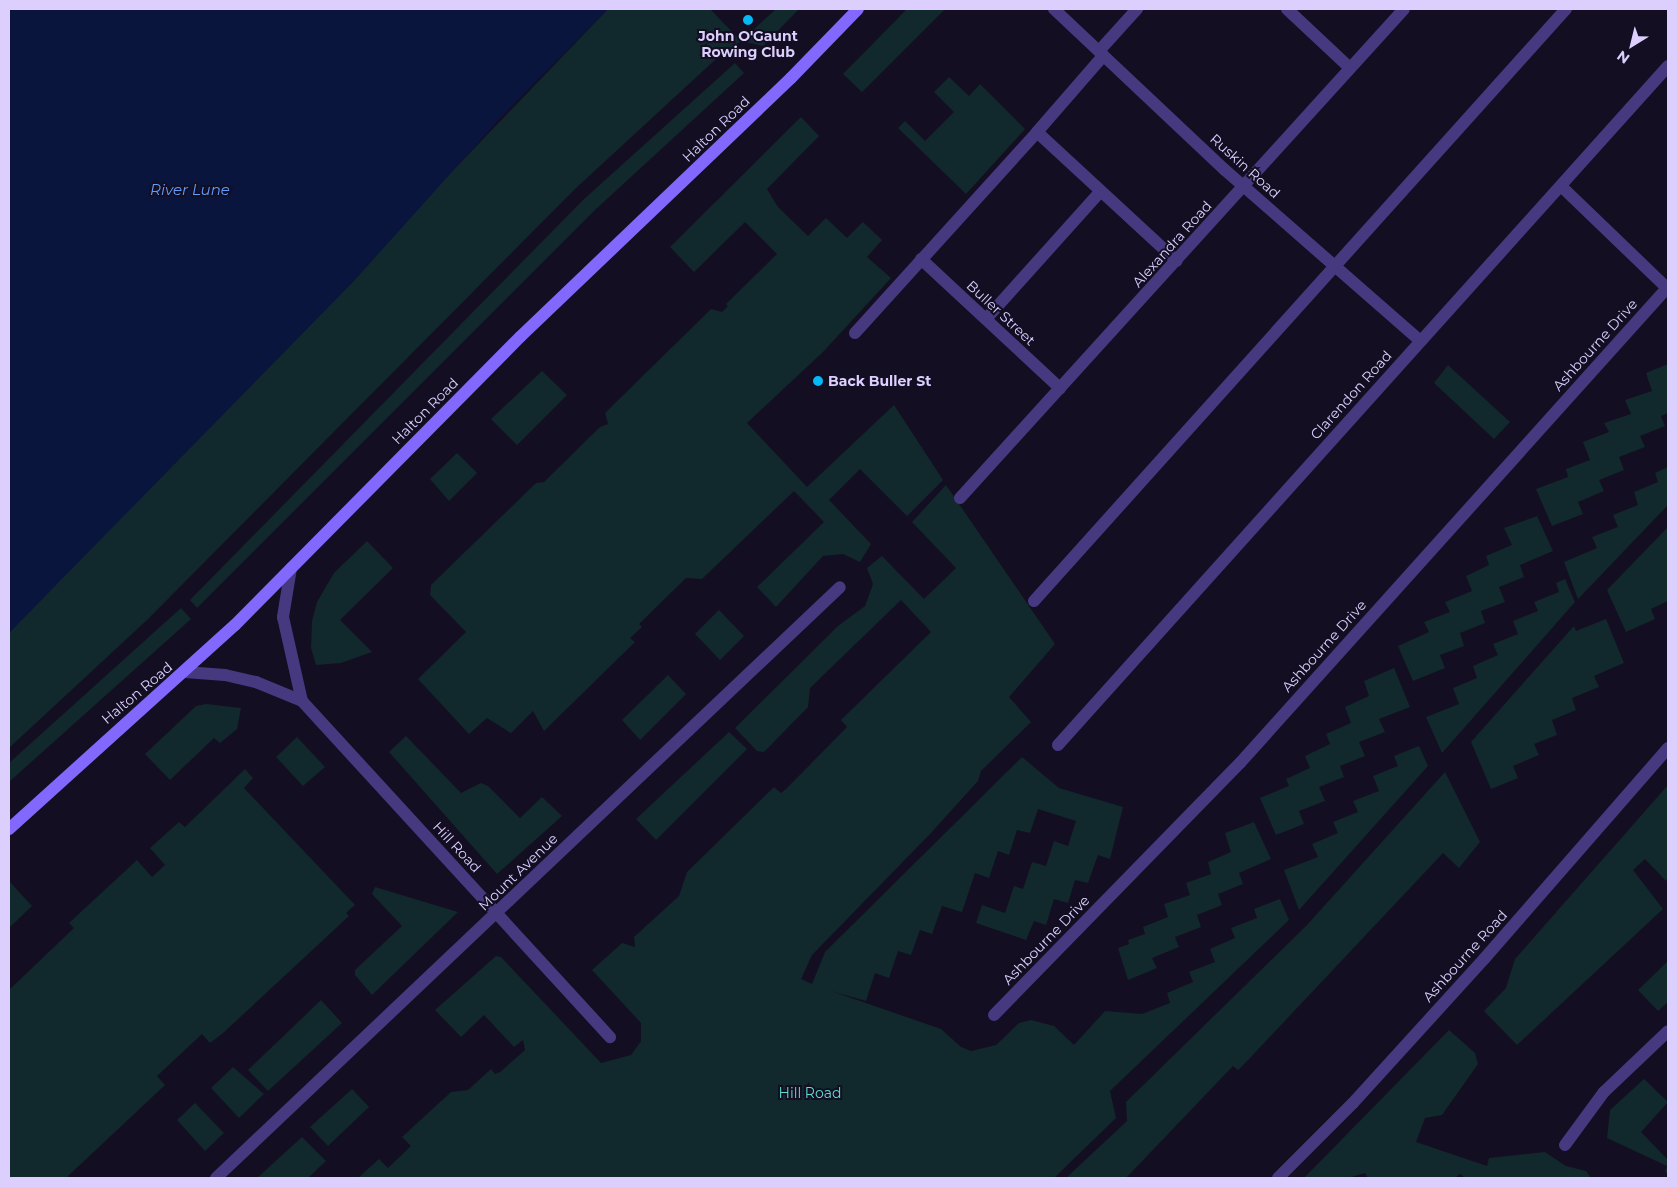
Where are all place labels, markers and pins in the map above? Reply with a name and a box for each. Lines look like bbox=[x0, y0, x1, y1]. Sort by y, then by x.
marker: John O'Gaunt Rowing Club bbox=[742, 14, 754, 26]
place label: John O'Gaunt Rowing Club bbox=[698, 28, 798, 60]
place label: Back Buller St bbox=[828, 373, 931, 389]
marker: Back Buller St bbox=[812, 375, 824, 387]

